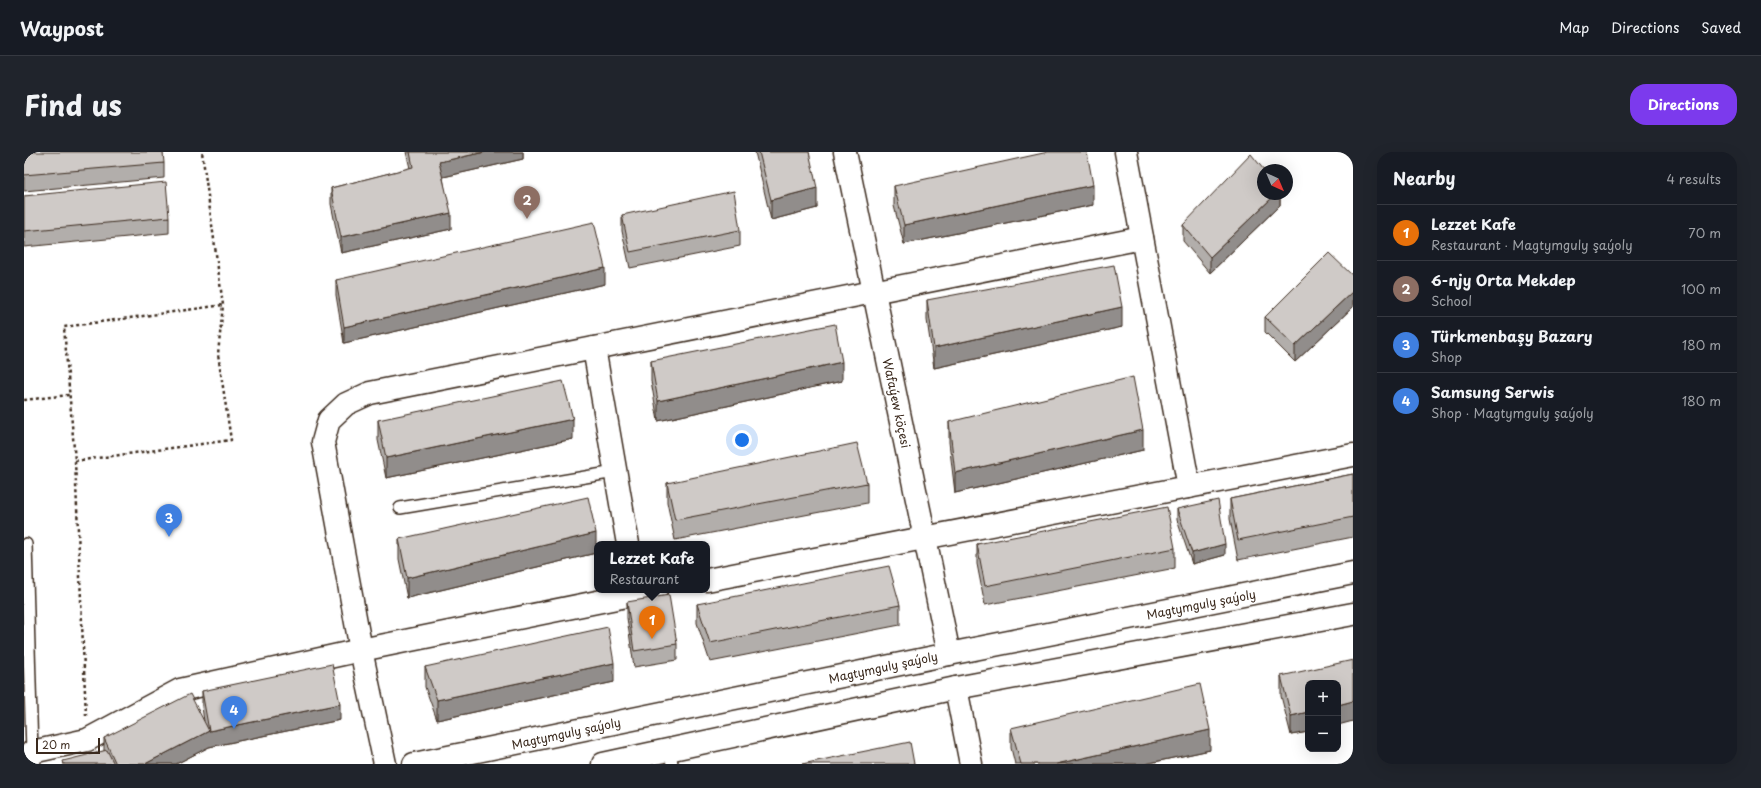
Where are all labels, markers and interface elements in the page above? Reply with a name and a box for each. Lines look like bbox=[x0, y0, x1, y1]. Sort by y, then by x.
text: Waypost bbox=[20, 14, 104, 42]
text: Map bbox=[1559, 17, 1589, 38]
text: Directions bbox=[1611, 17, 1679, 38]
text: Saved bbox=[1701, 17, 1741, 38]
text: Find us bbox=[24, 83, 122, 126]
button: Directions bbox=[1630, 84, 1737, 125]
north arrow bbox=[1257, 164, 1293, 200]
text: Nearby bbox=[1393, 165, 1455, 191]
text: 4 results bbox=[1667, 169, 1721, 188]
pin: 2 bbox=[514, 186, 540, 219]
text: Lezzet Kafe bbox=[1431, 212, 1516, 235]
text: 1 bbox=[1403, 223, 1409, 242]
text: 70 m bbox=[1688, 223, 1721, 242]
text: Restaurant · Magtymguly şaýoly bbox=[1431, 235, 1632, 254]
text: 6-njy Orta Mekdep bbox=[1431, 268, 1576, 291]
text: 2 bbox=[1401, 279, 1411, 298]
text: 100 m bbox=[1681, 279, 1721, 298]
text: School bbox=[1431, 291, 1472, 310]
text: Türkmenbaşy Bazary bbox=[1431, 324, 1593, 347]
text: 3 bbox=[1402, 335, 1410, 354]
text: 180 m bbox=[1682, 335, 1721, 354]
text: Shop bbox=[1431, 347, 1462, 366]
street label: Wafaýew köçesi bbox=[879, 356, 915, 450]
text: Samsung Serwis bbox=[1431, 380, 1554, 403]
text: 4 bbox=[1402, 391, 1410, 410]
text: 180 m bbox=[1682, 391, 1721, 410]
text: Shop · Magtymguly şaýoly bbox=[1431, 403, 1594, 422]
your location bbox=[732, 430, 752, 450]
pin: 3 bbox=[156, 504, 182, 537]
popup bbox=[594, 541, 710, 593]
text: Lezzet Kafe bbox=[610, 546, 694, 569]
text: Restaurant bbox=[610, 569, 679, 588]
street label: Magtymguly şaýoly bbox=[1145, 585, 1257, 623]
pin: 1 bbox=[639, 606, 665, 639]
street label: Magtymguly şaýoly bbox=[827, 647, 939, 687]
map controls bbox=[1305, 680, 1341, 752]
button: + bbox=[1305, 680, 1341, 716]
pin: 4 bbox=[221, 696, 247, 729]
street label: Magtymguly şaýoly bbox=[510, 713, 622, 753]
button: − bbox=[1305, 716, 1341, 752]
scale bar bbox=[36, 736, 100, 755]
text: 20 m bbox=[42, 736, 70, 753]

